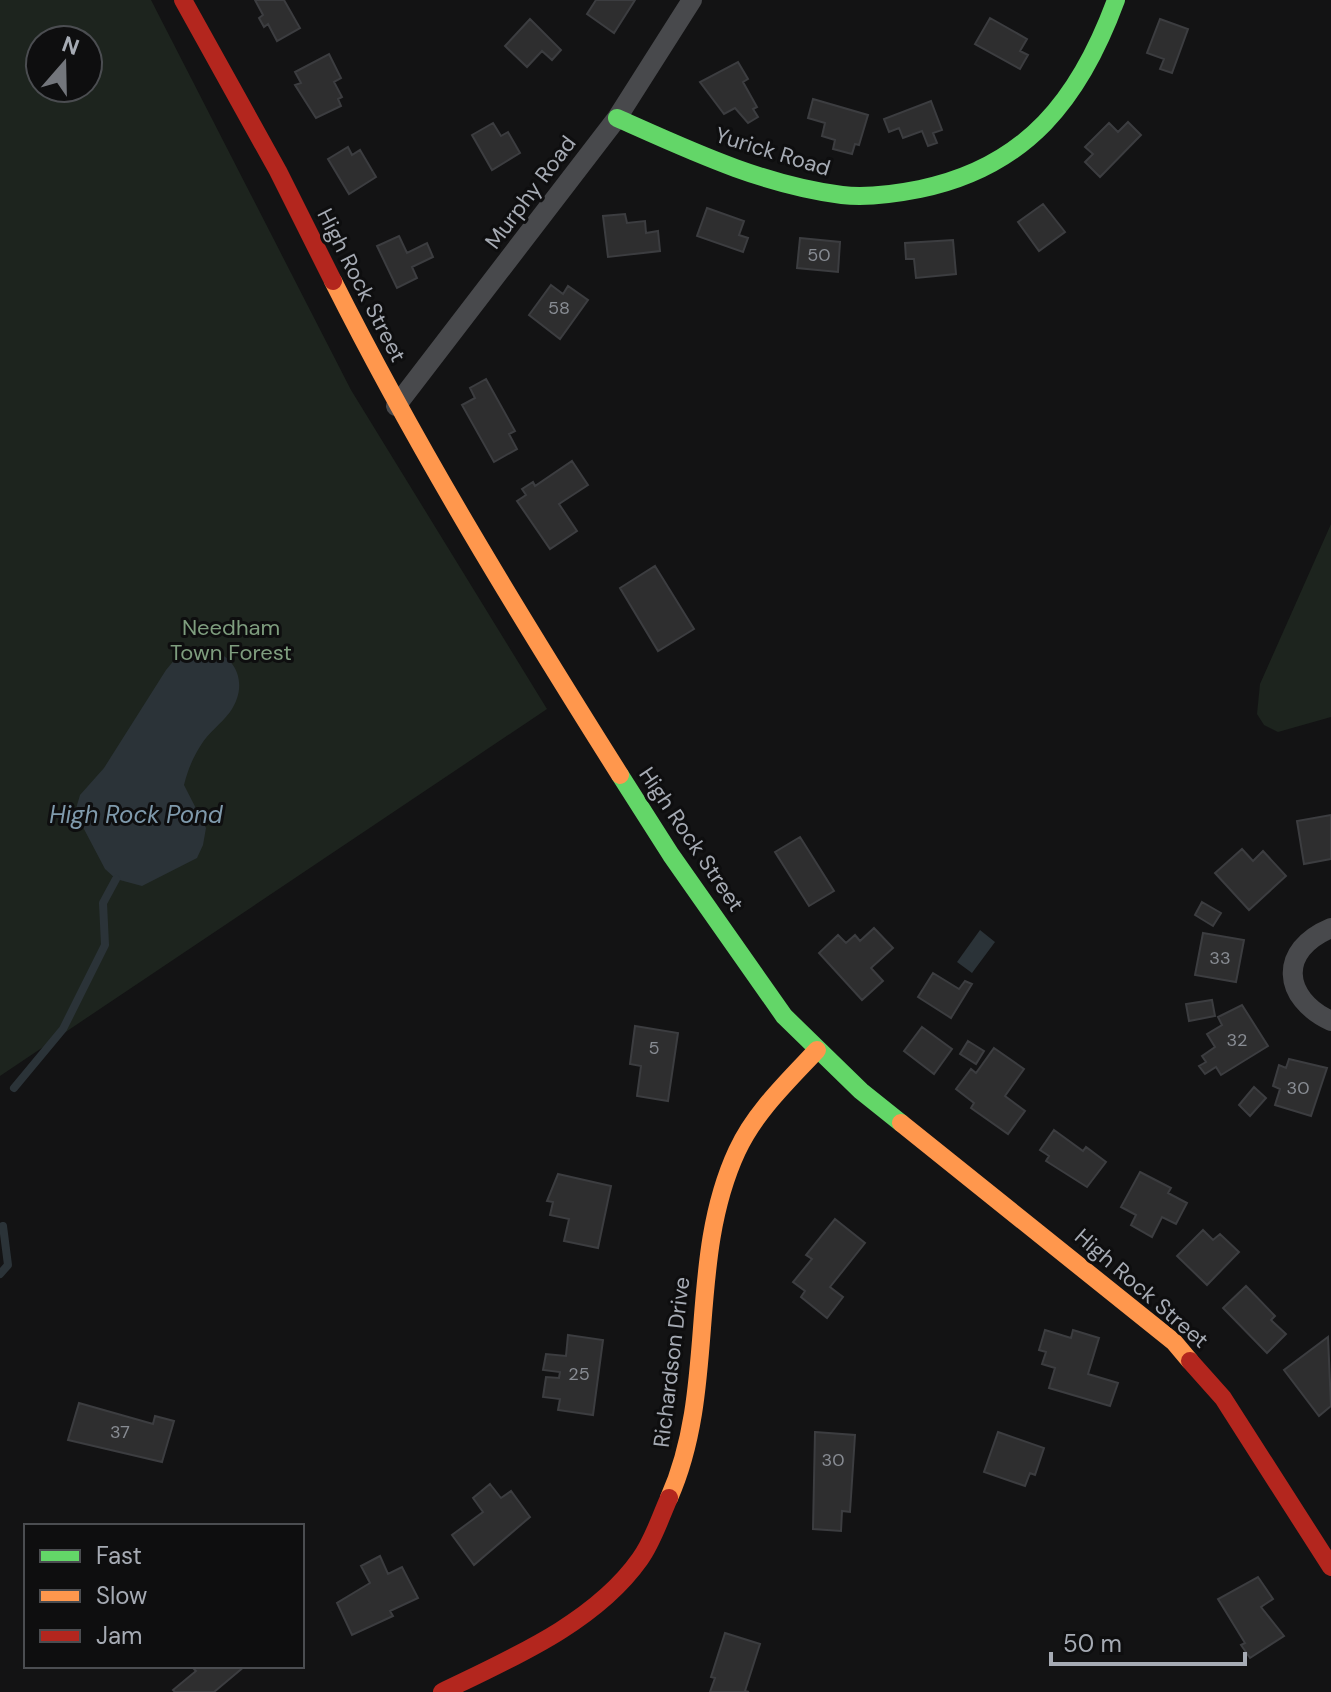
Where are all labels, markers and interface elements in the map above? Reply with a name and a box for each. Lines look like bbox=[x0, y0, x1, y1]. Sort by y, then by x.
north arrow bbox=[24, 24, 104, 104]
text: N bbox=[58, 29, 83, 62]
street label: Yurick Road bbox=[712, 120, 834, 183]
street label: Murphy Road bbox=[478, 130, 582, 255]
street label: High Rock Street bbox=[310, 204, 413, 367]
house number: 50 bbox=[807, 243, 831, 267]
house number: 58 bbox=[548, 296, 570, 320]
park label: Needham Town Forest bbox=[170, 613, 292, 667]
street label: High Rock Street bbox=[632, 761, 751, 917]
water label: High Rock Pond bbox=[49, 799, 224, 830]
house number: 33 bbox=[1209, 946, 1231, 970]
house number: 32 bbox=[1226, 1028, 1248, 1052]
house number: 5 bbox=[649, 1036, 659, 1060]
house number: 30 bbox=[1287, 1076, 1309, 1100]
street label: High Rock Street bbox=[1069, 1222, 1215, 1355]
street label: Richardson Drive bbox=[647, 1275, 696, 1449]
house number: 25 bbox=[568, 1362, 590, 1386]
house number: 37 bbox=[110, 1420, 130, 1444]
house number: 30 bbox=[822, 1448, 844, 1472]
legend bbox=[24, 1524, 304, 1668]
text: Fast bbox=[96, 1540, 142, 1571]
text: Slow bbox=[96, 1580, 147, 1611]
scale bar bbox=[1051, 1616, 1245, 1666]
text: Jam bbox=[96, 1620, 142, 1651]
text: 50 m bbox=[1063, 1628, 1122, 1659]

